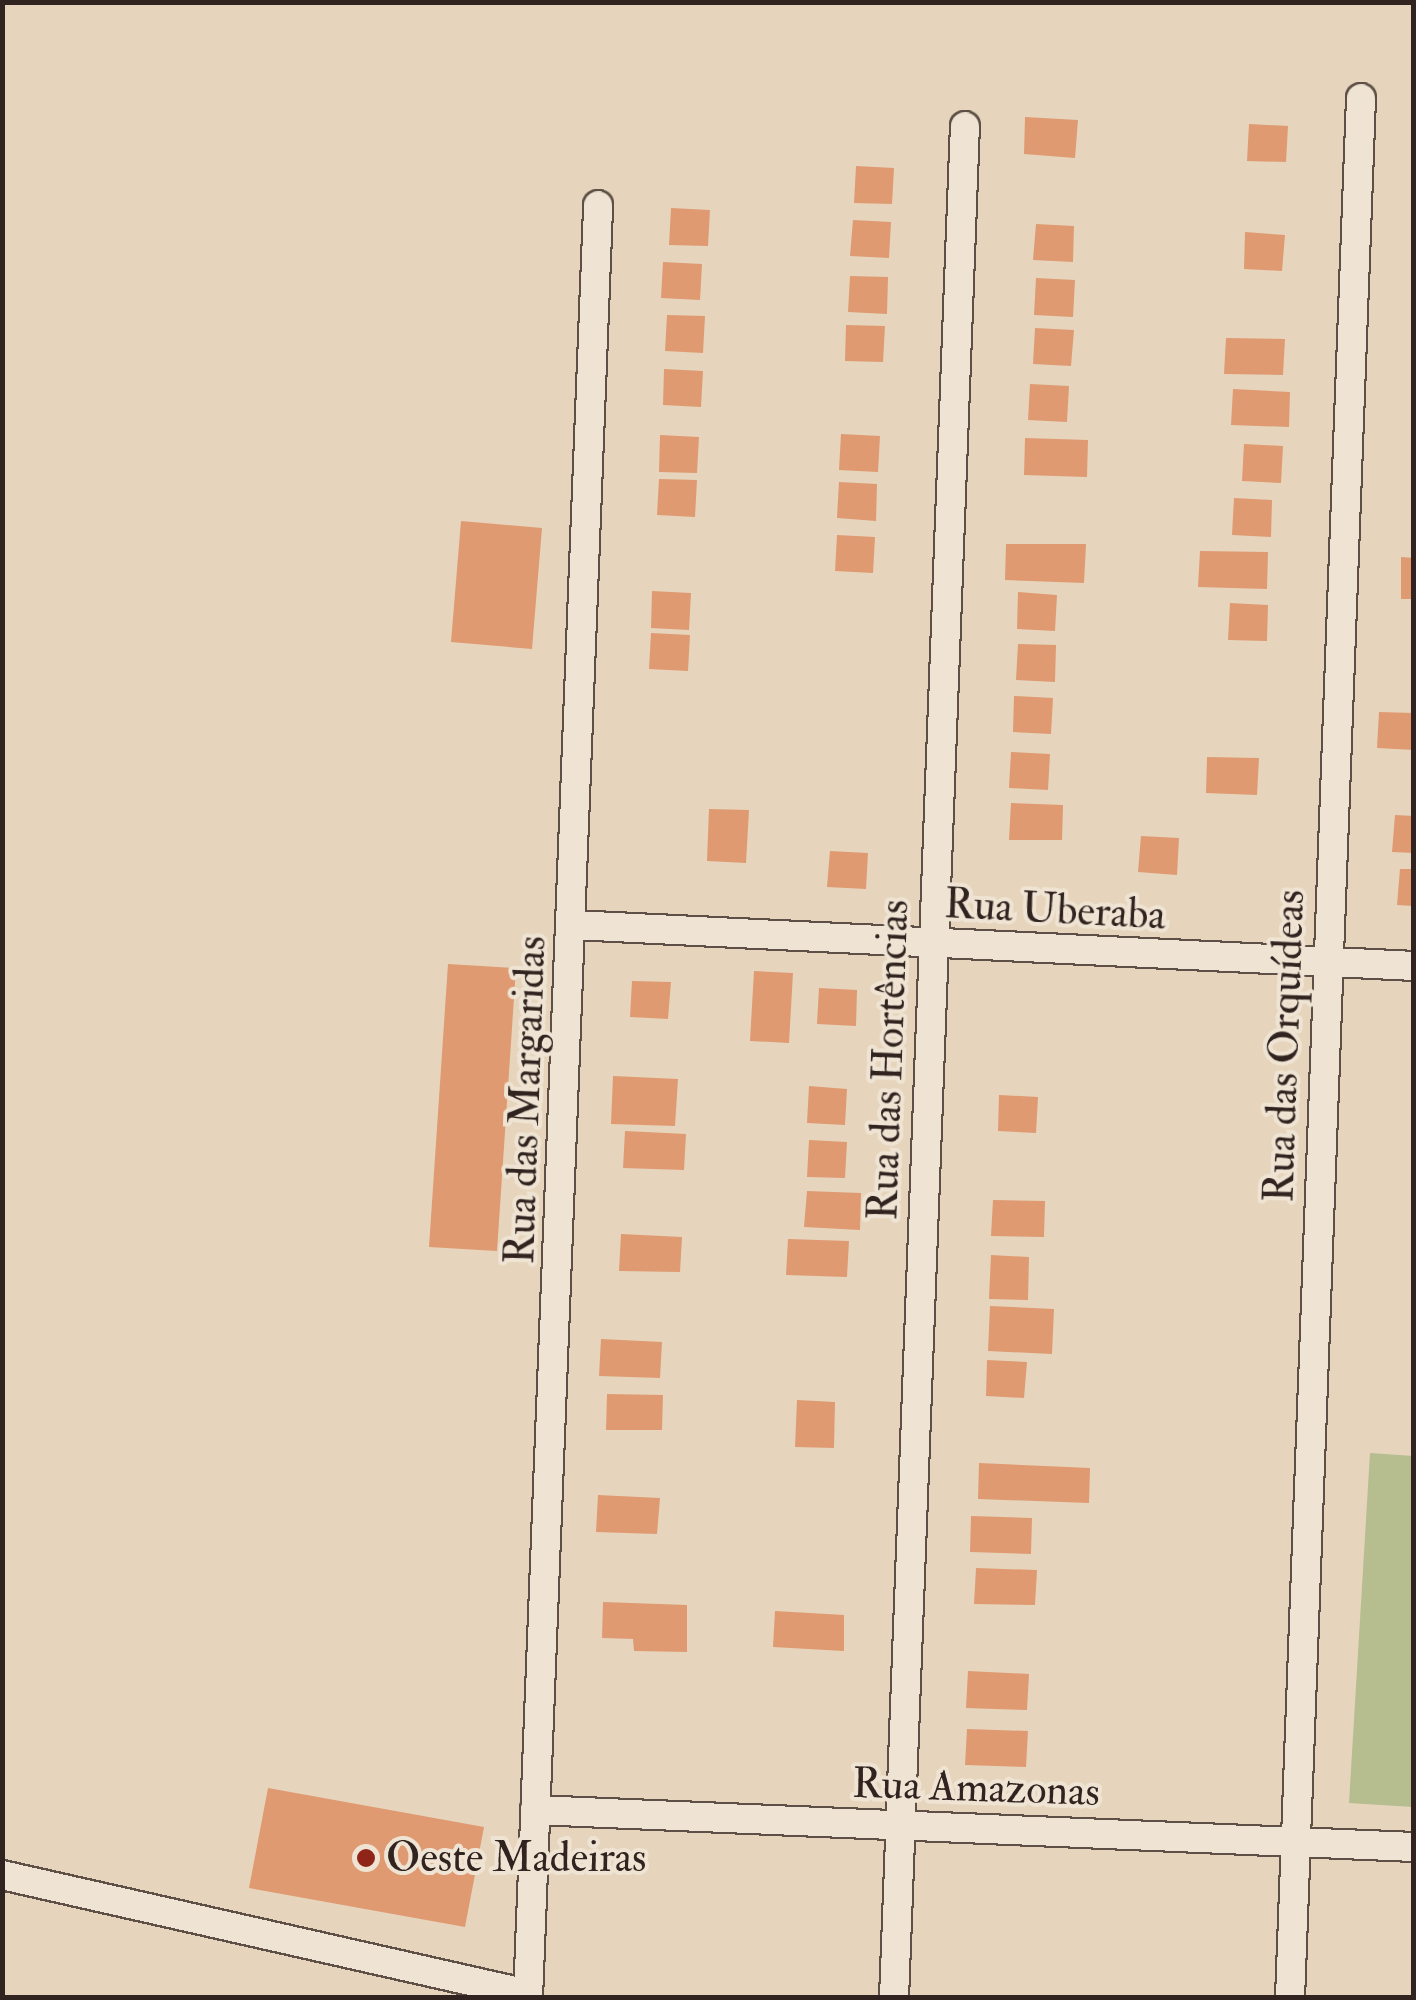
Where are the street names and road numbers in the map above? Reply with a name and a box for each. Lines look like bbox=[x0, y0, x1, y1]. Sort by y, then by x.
street label: Rua Uberaba bbox=[943, 879, 1167, 941]
street label: Rua das Orquídeas bbox=[1254, 889, 1316, 1203]
street label: Rua das Hortências bbox=[858, 899, 920, 1221]
street label: Rua das Margaridas bbox=[495, 935, 557, 1265]
street label: Rua Amazonas bbox=[851, 1758, 1101, 1818]

